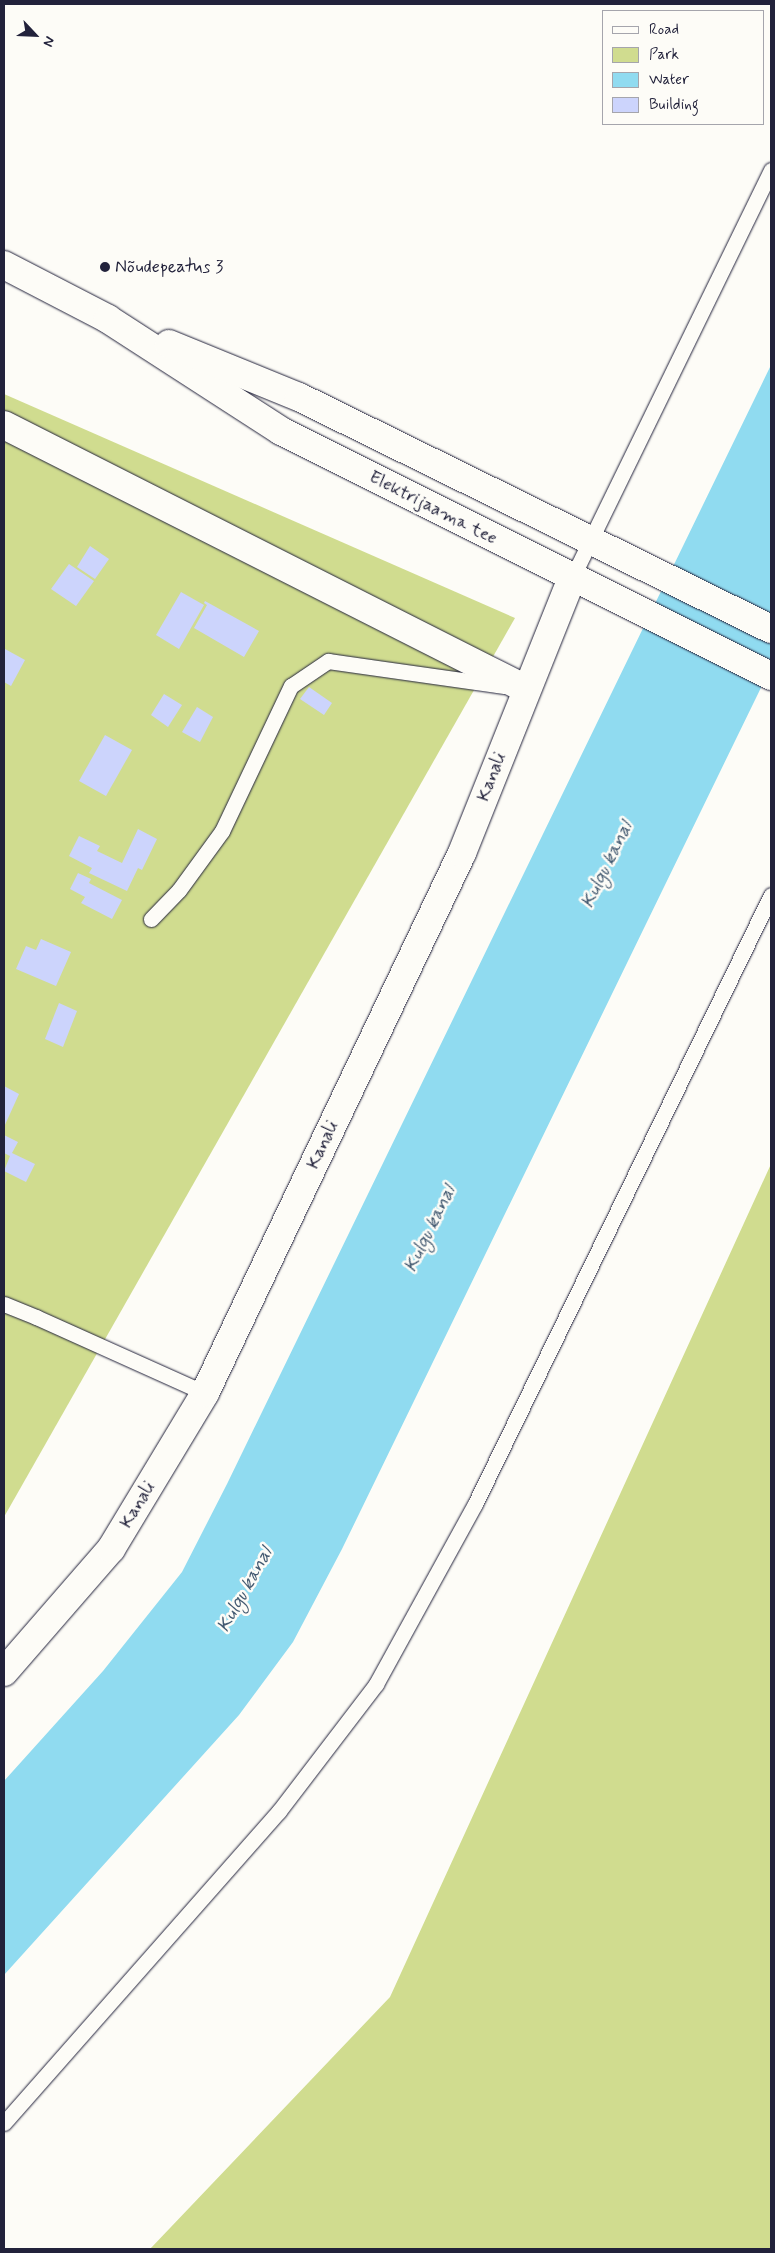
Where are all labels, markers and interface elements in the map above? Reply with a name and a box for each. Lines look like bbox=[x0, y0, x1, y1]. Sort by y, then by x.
north arrow bbox=[10, 10, 60, 60]
legend bbox=[602, 10, 765, 125]
text: Road bbox=[649, 20, 679, 40]
text: N bbox=[38, 33, 59, 49]
text: Park bbox=[649, 45, 679, 65]
text: Water bbox=[649, 70, 689, 90]
text: Building bbox=[649, 95, 699, 115]
place label: Nõudepeatus 3 bbox=[115, 256, 223, 278]
marker: Nõudepeatus 3 bbox=[99, 261, 111, 273]
street label: Elektrijaama tee bbox=[365, 466, 501, 550]
street label: Kanali bbox=[473, 749, 511, 805]
water label: Kulgu kanal bbox=[577, 819, 637, 911]
street label: Kanali bbox=[302, 1117, 344, 1173]
water label: Kulgu kanal bbox=[400, 1183, 460, 1275]
street label: Kanali bbox=[116, 1478, 160, 1532]
water label: Kulgu kanal bbox=[213, 1545, 277, 1635]

